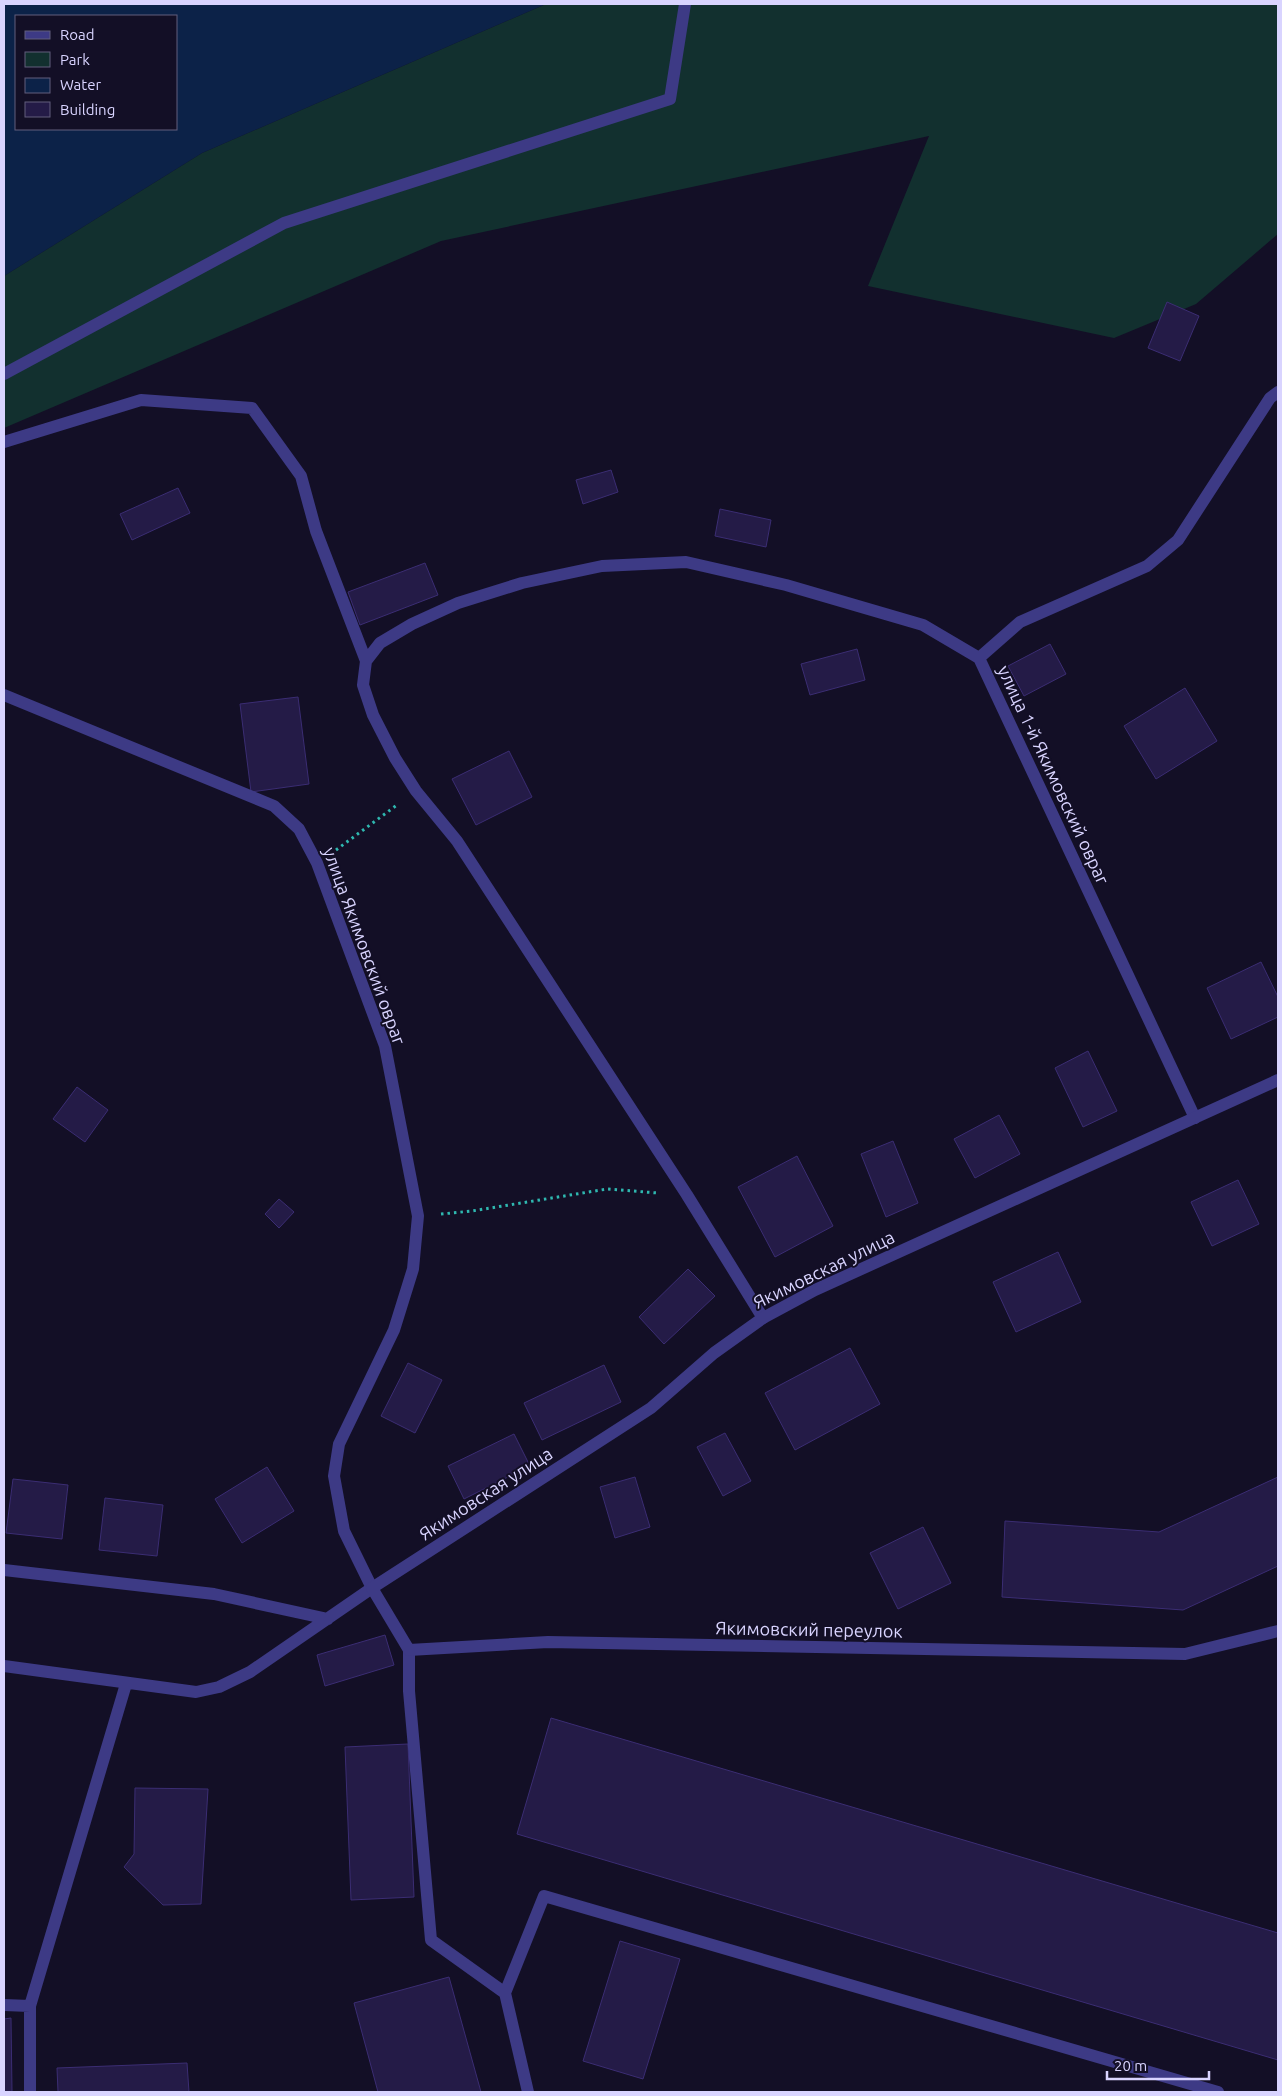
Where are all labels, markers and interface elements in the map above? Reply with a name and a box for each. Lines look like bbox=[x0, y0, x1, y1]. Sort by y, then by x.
legend bbox=[15, 15, 178, 130]
text: Road bbox=[60, 26, 95, 43]
text: Park bbox=[60, 51, 90, 68]
text: Water bbox=[60, 76, 101, 93]
text: Building bbox=[60, 101, 115, 118]
street label: улица 1-й Якимовский овраг bbox=[994, 662, 1113, 887]
street label: улица Якимовский овраг bbox=[320, 844, 410, 1047]
street label: Якимовская улица bbox=[750, 1226, 897, 1312]
street label: Якимовская улица bbox=[415, 1443, 556, 1544]
street label: Якимовский переулок bbox=[715, 1617, 903, 1641]
scale bar bbox=[1107, 2048, 1210, 2080]
text: 20 m bbox=[1114, 2057, 1147, 2074]

